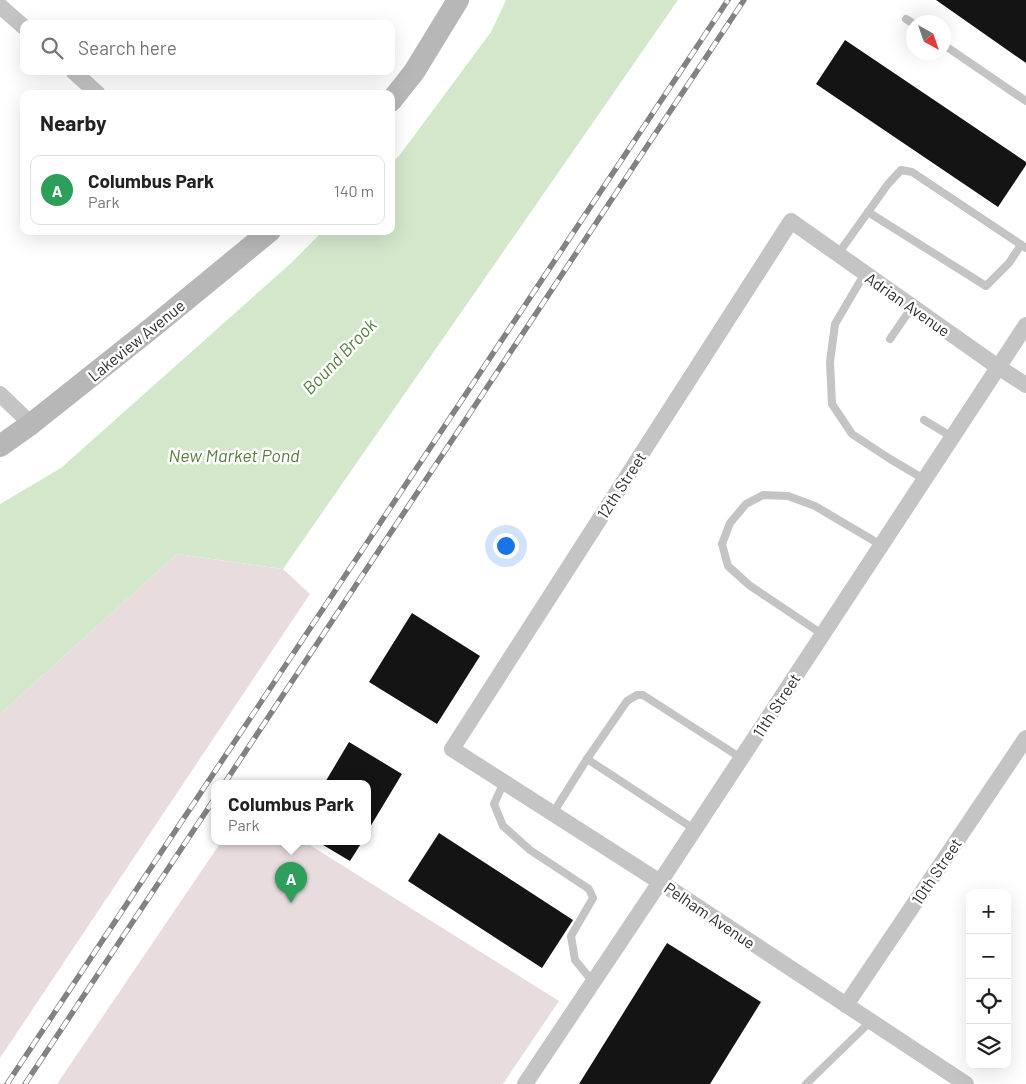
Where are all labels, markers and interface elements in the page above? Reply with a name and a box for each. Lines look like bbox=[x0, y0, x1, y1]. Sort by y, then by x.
north arrow bbox=[906, 15, 951, 60]
search box bbox=[20, 20, 395, 75]
icon: search bbox=[38, 34, 66, 62]
text: Search here bbox=[78, 36, 177, 59]
text: Nearby bbox=[40, 110, 106, 135]
text: Columbus Park bbox=[88, 169, 214, 192]
text: A bbox=[52, 181, 62, 200]
text: 140 m bbox=[334, 181, 374, 200]
text: Park bbox=[88, 192, 119, 211]
street label: Adrian Avenue bbox=[862, 268, 954, 340]
street label: Lakeview Avenue bbox=[84, 295, 188, 385]
water label: Bound Brook bbox=[297, 313, 381, 399]
water label: New Market Pond bbox=[168, 444, 300, 466]
street label: 12th Street bbox=[592, 448, 650, 522]
your location bbox=[493, 533, 519, 559]
street label: 11th Street bbox=[748, 669, 804, 741]
popup bbox=[211, 780, 371, 845]
text: Columbus Park bbox=[228, 792, 354, 815]
text: Park bbox=[228, 815, 259, 834]
street label: 10th Street bbox=[907, 834, 965, 908]
pin: A bbox=[275, 862, 307, 903]
street label: Pelham Avenue bbox=[661, 878, 759, 952]
map controls bbox=[966, 889, 1011, 1069]
button: + bbox=[966, 889, 1011, 934]
button: − bbox=[966, 934, 1011, 979]
button: locate bbox=[966, 979, 1011, 1024]
button: layers bbox=[966, 1024, 1011, 1069]

